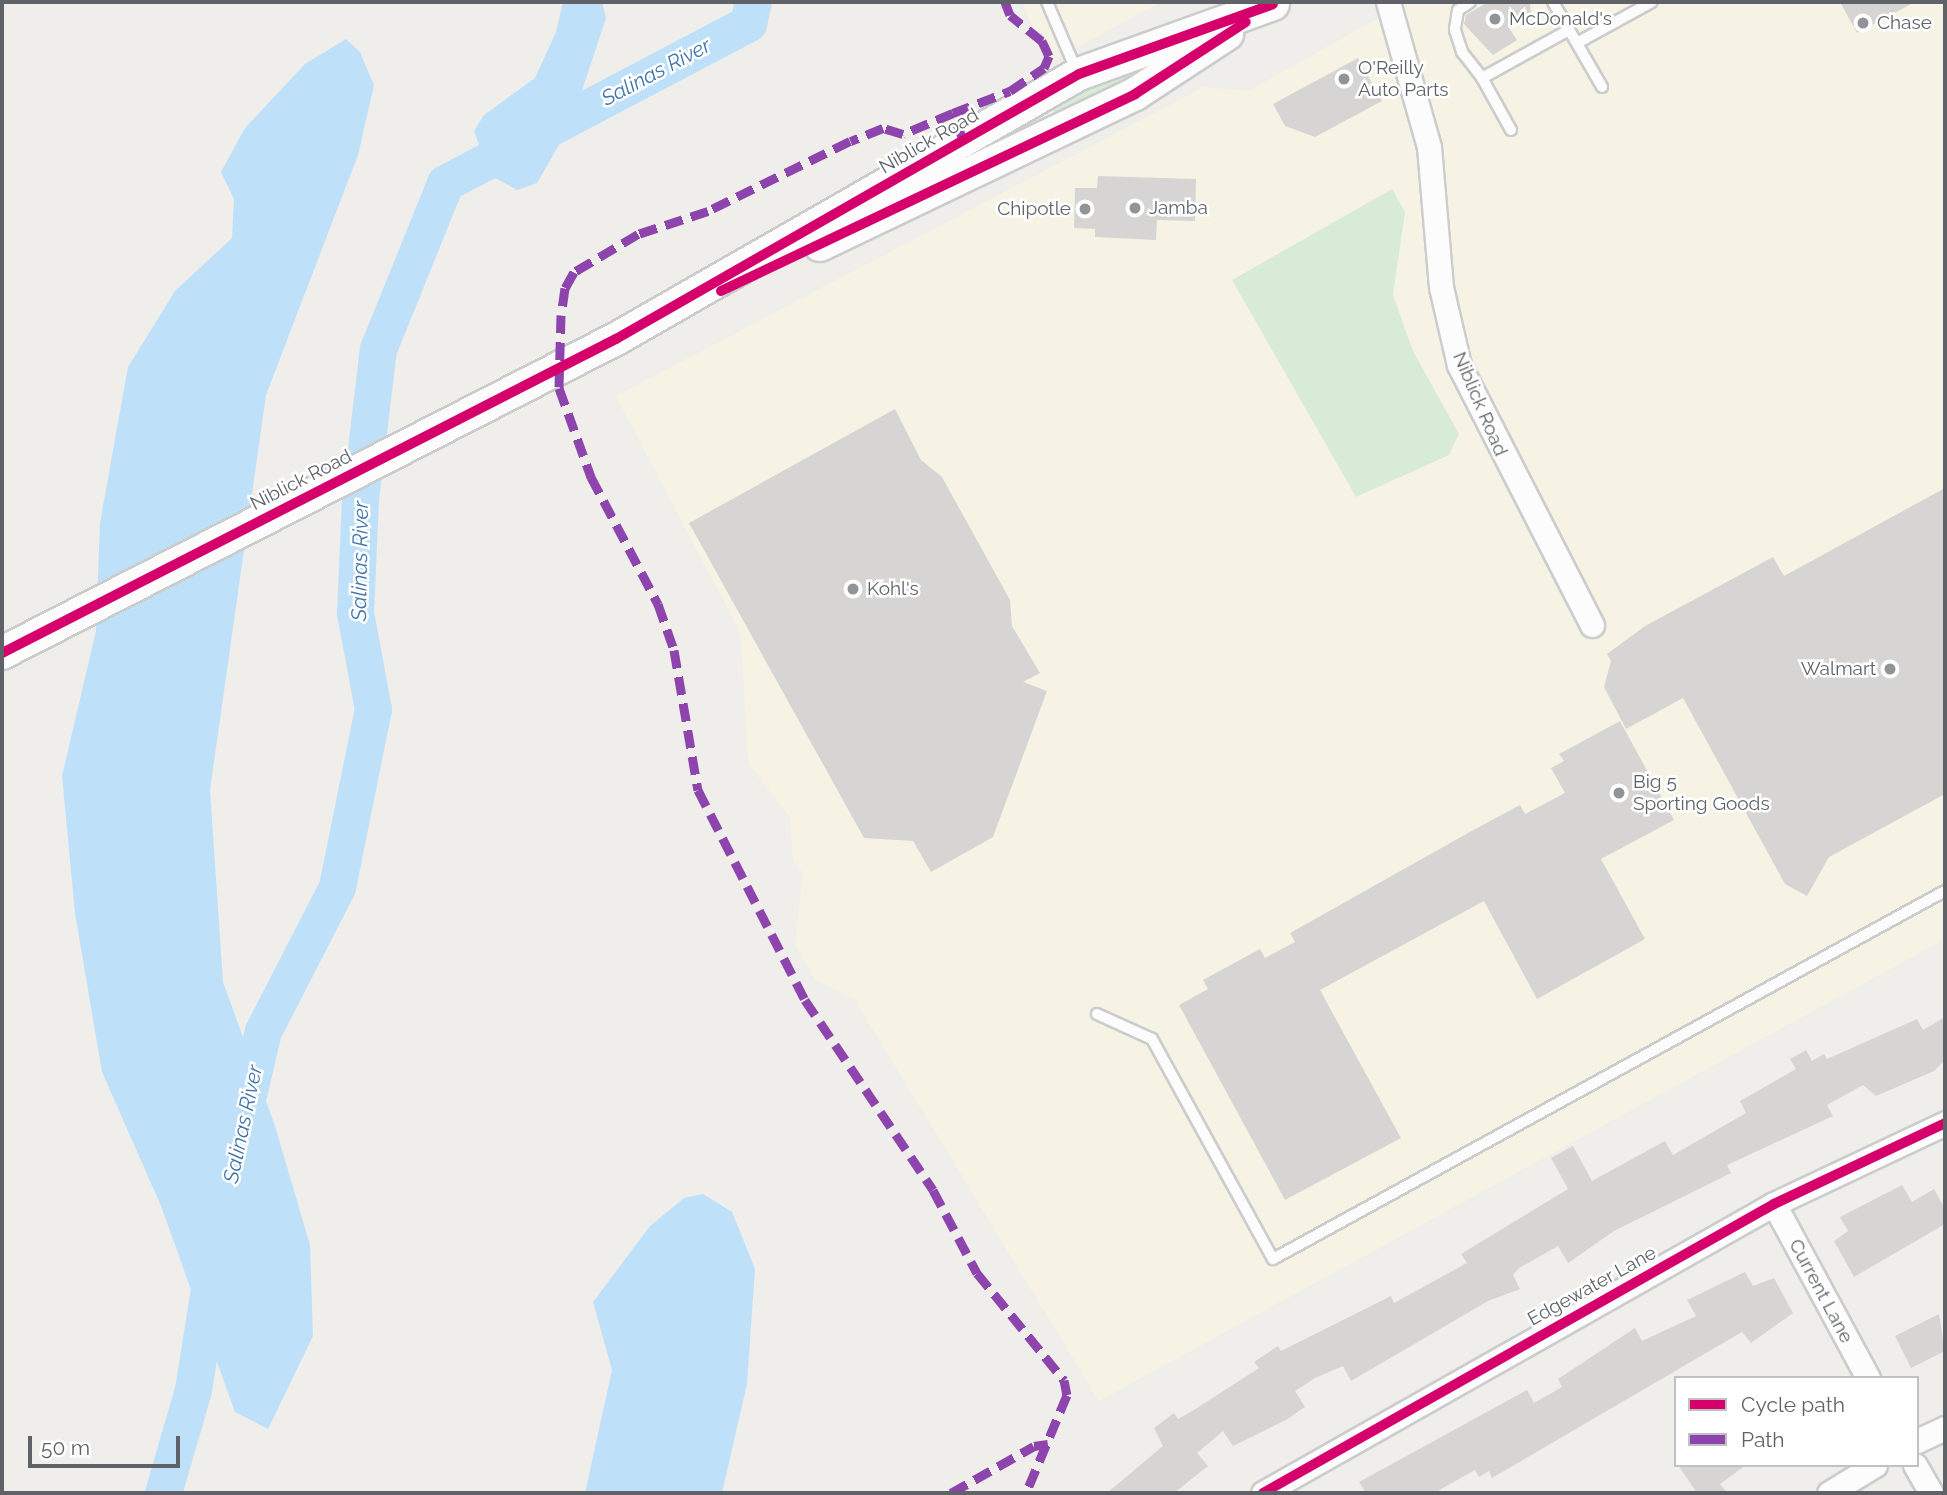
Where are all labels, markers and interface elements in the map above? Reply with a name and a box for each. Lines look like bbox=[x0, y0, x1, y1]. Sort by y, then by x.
place label: McDonald's bbox=[1509, 8, 1612, 30]
marker: McDonald's bbox=[1487, 11, 1503, 27]
place label: Chase bbox=[1877, 12, 1932, 34]
marker: Chase bbox=[1855, 15, 1871, 31]
water label: Salinas River bbox=[597, 33, 715, 111]
place label: O'Reilly Auto Parts bbox=[1358, 57, 1449, 101]
marker: O'Reilly Auto Parts bbox=[1336, 71, 1352, 87]
street label: Niblick Road bbox=[875, 103, 983, 179]
place label: Jamba bbox=[1149, 197, 1208, 219]
place label: Chipotle bbox=[997, 198, 1071, 220]
marker: Jamba bbox=[1127, 200, 1143, 216]
marker: Chipotle bbox=[1077, 201, 1093, 217]
street label: Niblick Road bbox=[1448, 349, 1512, 459]
street label: Niblick Road bbox=[246, 445, 356, 515]
water label: Salinas River bbox=[346, 501, 374, 621]
place label: Kohl's bbox=[867, 578, 919, 600]
marker: Kohl's bbox=[845, 581, 861, 597]
place label: Walmart bbox=[1801, 658, 1876, 680]
marker: Walmart bbox=[1882, 661, 1898, 677]
place label: Big 5 Sporting Goods bbox=[1633, 771, 1770, 815]
marker: Big 5 Sporting Goods bbox=[1611, 785, 1627, 801]
water label: Salinas River bbox=[218, 1063, 268, 1185]
street label: Current Lane bbox=[1784, 1235, 1858, 1347]
street label: Edgewater Lane bbox=[1524, 1241, 1660, 1331]
legend bbox=[1674, 1376, 1919, 1467]
text: Cycle path bbox=[1741, 1392, 1845, 1417]
scale bar bbox=[32, 1422, 184, 1466]
text: Path bbox=[1741, 1427, 1785, 1452]
text: 50 m bbox=[41, 1435, 90, 1460]

